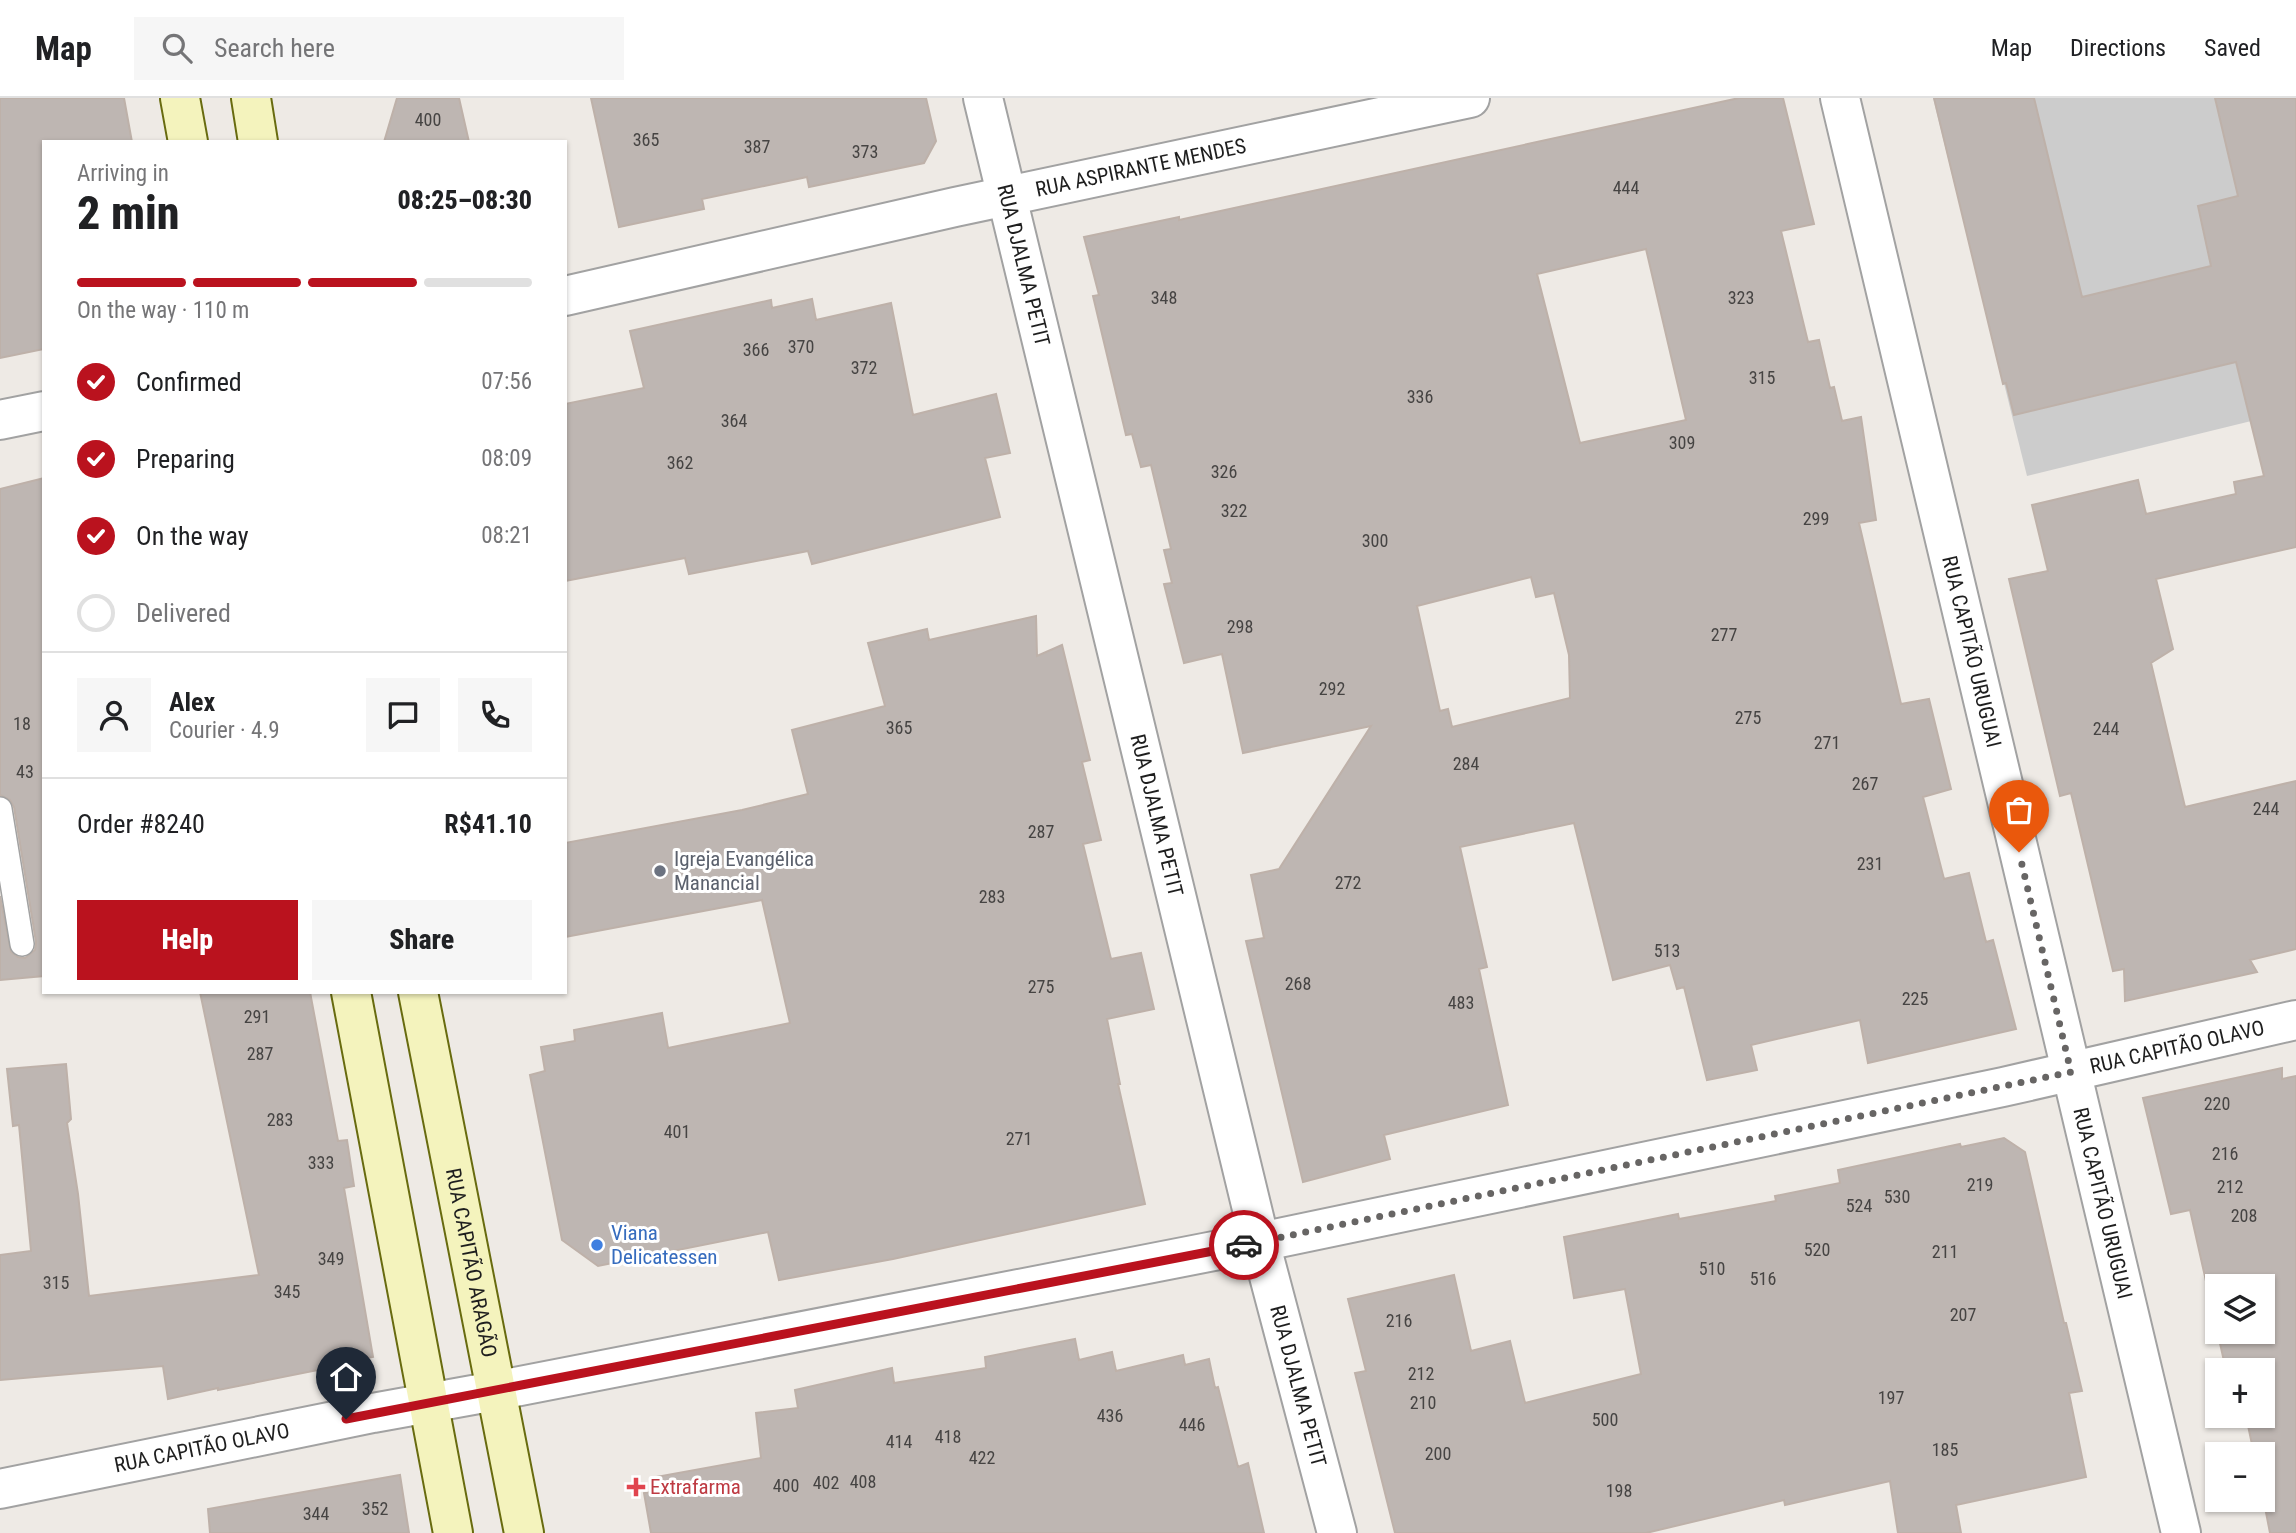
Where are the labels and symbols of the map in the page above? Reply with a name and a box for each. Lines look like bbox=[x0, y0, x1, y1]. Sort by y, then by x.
house number: 400 bbox=[415, 109, 441, 130]
house number: 365 bbox=[633, 129, 659, 150]
street label: RUA ASPIRANTE MENDES bbox=[1033, 134, 1248, 202]
house number: 387 bbox=[744, 136, 770, 157]
house number: 373 bbox=[852, 141, 878, 162]
house number: 444 bbox=[1613, 177, 1639, 198]
street label: RUA DJALMA PETIT bbox=[992, 182, 1055, 349]
house number: 348 bbox=[1151, 287, 1177, 308]
house number: 323 bbox=[1728, 287, 1754, 308]
house number: 370 bbox=[788, 336, 814, 357]
house number: 366 bbox=[743, 339, 769, 360]
house number: 372 bbox=[851, 357, 877, 378]
house number: 315 bbox=[1749, 367, 1775, 388]
house number: 336 bbox=[1407, 386, 1433, 407]
house number: 364 bbox=[721, 410, 747, 431]
house number: 309 bbox=[1669, 432, 1695, 453]
house number: 362 bbox=[667, 452, 693, 473]
house number: 326 bbox=[1211, 461, 1237, 482]
house number: 322 bbox=[1221, 500, 1247, 521]
house number: 299 bbox=[1803, 508, 1829, 529]
house number: 300 bbox=[1362, 530, 1388, 551]
street label: RUA CAPITÃO URUGUAI bbox=[1937, 553, 2006, 750]
house number: 298 bbox=[1227, 616, 1253, 637]
house number: 277 bbox=[1711, 624, 1737, 645]
house number: 292 bbox=[1319, 678, 1345, 699]
house number: 275 bbox=[1735, 707, 1761, 728]
house number: 18 bbox=[13, 713, 31, 734]
house number: 365 bbox=[886, 717, 912, 738]
house number: 244 bbox=[2093, 718, 2119, 739]
street label: RUA DJALMA PETIT bbox=[1125, 732, 1188, 899]
house number: 271 bbox=[1814, 732, 1840, 753]
house number: 284 bbox=[1453, 753, 1479, 774]
house number: 43 bbox=[16, 761, 34, 782]
house number: 267 bbox=[1852, 773, 1878, 794]
pin bbox=[1989, 780, 2049, 852]
house number: 244 bbox=[2253, 798, 2279, 819]
house number: 287 bbox=[1028, 821, 1054, 842]
place label: Igreja Evangélica Manancial bbox=[674, 847, 814, 895]
house number: 231 bbox=[1857, 853, 1883, 874]
marker: Igreja Evangélica Manancial bbox=[652, 863, 668, 879]
house number: 272 bbox=[1335, 872, 1361, 893]
house number: 283 bbox=[979, 886, 1005, 907]
house number: 513 bbox=[1654, 940, 1680, 961]
house number: 268 bbox=[1285, 973, 1311, 994]
house number: 275 bbox=[1028, 976, 1054, 997]
house number: 225 bbox=[1902, 988, 1928, 1009]
house number: 483 bbox=[1448, 992, 1474, 1013]
house number: 291 bbox=[244, 1006, 270, 1027]
street label: RUA CAPITÃO OLAVO bbox=[2088, 1016, 2267, 1079]
house number: 287 bbox=[247, 1043, 273, 1064]
house number: 220 bbox=[2204, 1093, 2230, 1114]
street label: RUA CAPITÃO URUGUAI bbox=[2068, 1105, 2137, 1301]
house number: 283 bbox=[267, 1109, 293, 1130]
house number: 401 bbox=[664, 1121, 690, 1142]
house number: 271 bbox=[1006, 1128, 1032, 1149]
house number: 216 bbox=[2212, 1143, 2238, 1164]
house number: 333 bbox=[308, 1152, 334, 1173]
street label: RUA CAPITÃO ARAGÃO bbox=[441, 1166, 501, 1359]
house number: 219 bbox=[1967, 1174, 1993, 1195]
house number: 212 bbox=[2217, 1176, 2243, 1197]
house number: 530 bbox=[1884, 1186, 1910, 1207]
house number: 524 bbox=[1846, 1195, 1872, 1216]
house number: 208 bbox=[2231, 1205, 2257, 1226]
courier bbox=[1209, 1210, 1279, 1280]
place label: Viana Delicatessen bbox=[611, 1221, 717, 1269]
marker: Viana Delicatessen bbox=[589, 1237, 605, 1253]
house number: 520 bbox=[1804, 1239, 1830, 1260]
house number: 211 bbox=[1932, 1241, 1958, 1262]
house number: 349 bbox=[318, 1248, 344, 1269]
house number: 510 bbox=[1699, 1258, 1725, 1279]
house number: 516 bbox=[1750, 1268, 1776, 1289]
house number: 315 bbox=[43, 1272, 69, 1293]
house number: 345 bbox=[274, 1281, 300, 1302]
street label: RUA DJALMA PETIT bbox=[1265, 1303, 1331, 1469]
house number: 207 bbox=[1950, 1304, 1976, 1325]
house number: 216 bbox=[1386, 1310, 1412, 1331]
pin bbox=[316, 1347, 376, 1419]
house number: 212 bbox=[1408, 1363, 1434, 1384]
house number: 197 bbox=[1878, 1387, 1904, 1408]
house number: 210 bbox=[1410, 1392, 1436, 1413]
house number: 436 bbox=[1097, 1405, 1123, 1426]
house number: 500 bbox=[1592, 1409, 1618, 1430]
house number: 446 bbox=[1179, 1414, 1205, 1435]
street label: RUA CAPITÃO OLAVO bbox=[112, 1418, 292, 1477]
house number: 418 bbox=[935, 1426, 961, 1447]
house number: 414 bbox=[886, 1431, 912, 1452]
house number: 185 bbox=[1932, 1439, 1958, 1460]
house number: 200 bbox=[1425, 1443, 1451, 1464]
house number: 422 bbox=[969, 1447, 995, 1468]
house number: 408 bbox=[850, 1471, 876, 1492]
house number: 402 bbox=[813, 1472, 839, 1493]
place label: Extrafarma bbox=[650, 1475, 741, 1499]
house number: 400 bbox=[773, 1475, 799, 1496]
marker: Extrafarma bbox=[628, 1479, 644, 1495]
house number: 198 bbox=[1606, 1480, 1632, 1501]
house number: 352 bbox=[362, 1498, 388, 1519]
house number: 344 bbox=[303, 1503, 329, 1524]

